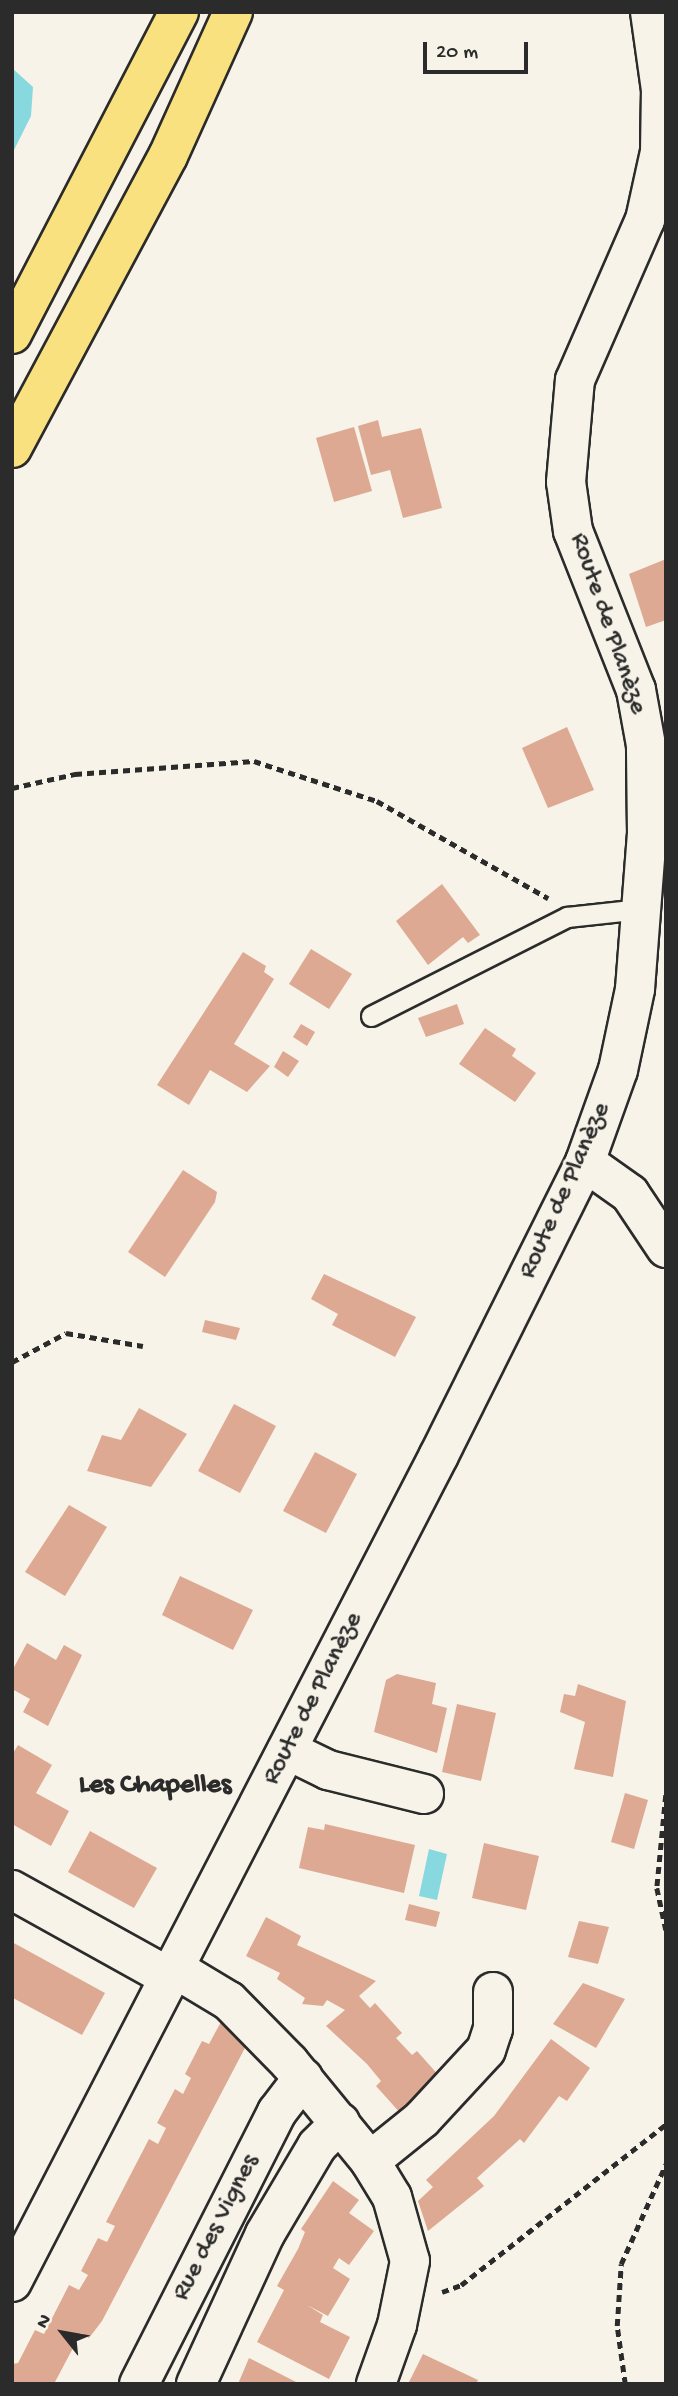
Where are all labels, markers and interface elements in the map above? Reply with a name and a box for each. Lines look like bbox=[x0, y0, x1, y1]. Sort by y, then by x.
scale bar bbox=[426, 28, 531, 72]
text: 20 m bbox=[436, 41, 478, 66]
street label: Route de Planèze bbox=[561, 529, 653, 719]
street label: Route de Planèze bbox=[513, 1098, 619, 1284]
street label: Route de Planèze bbox=[257, 1608, 371, 1790]
district label: Les Chapelles bbox=[79, 1769, 231, 1803]
street label: Rue des Vignes bbox=[167, 2150, 267, 2306]
north arrow bbox=[28, 2298, 98, 2368]
text: N bbox=[32, 2311, 58, 2333]

